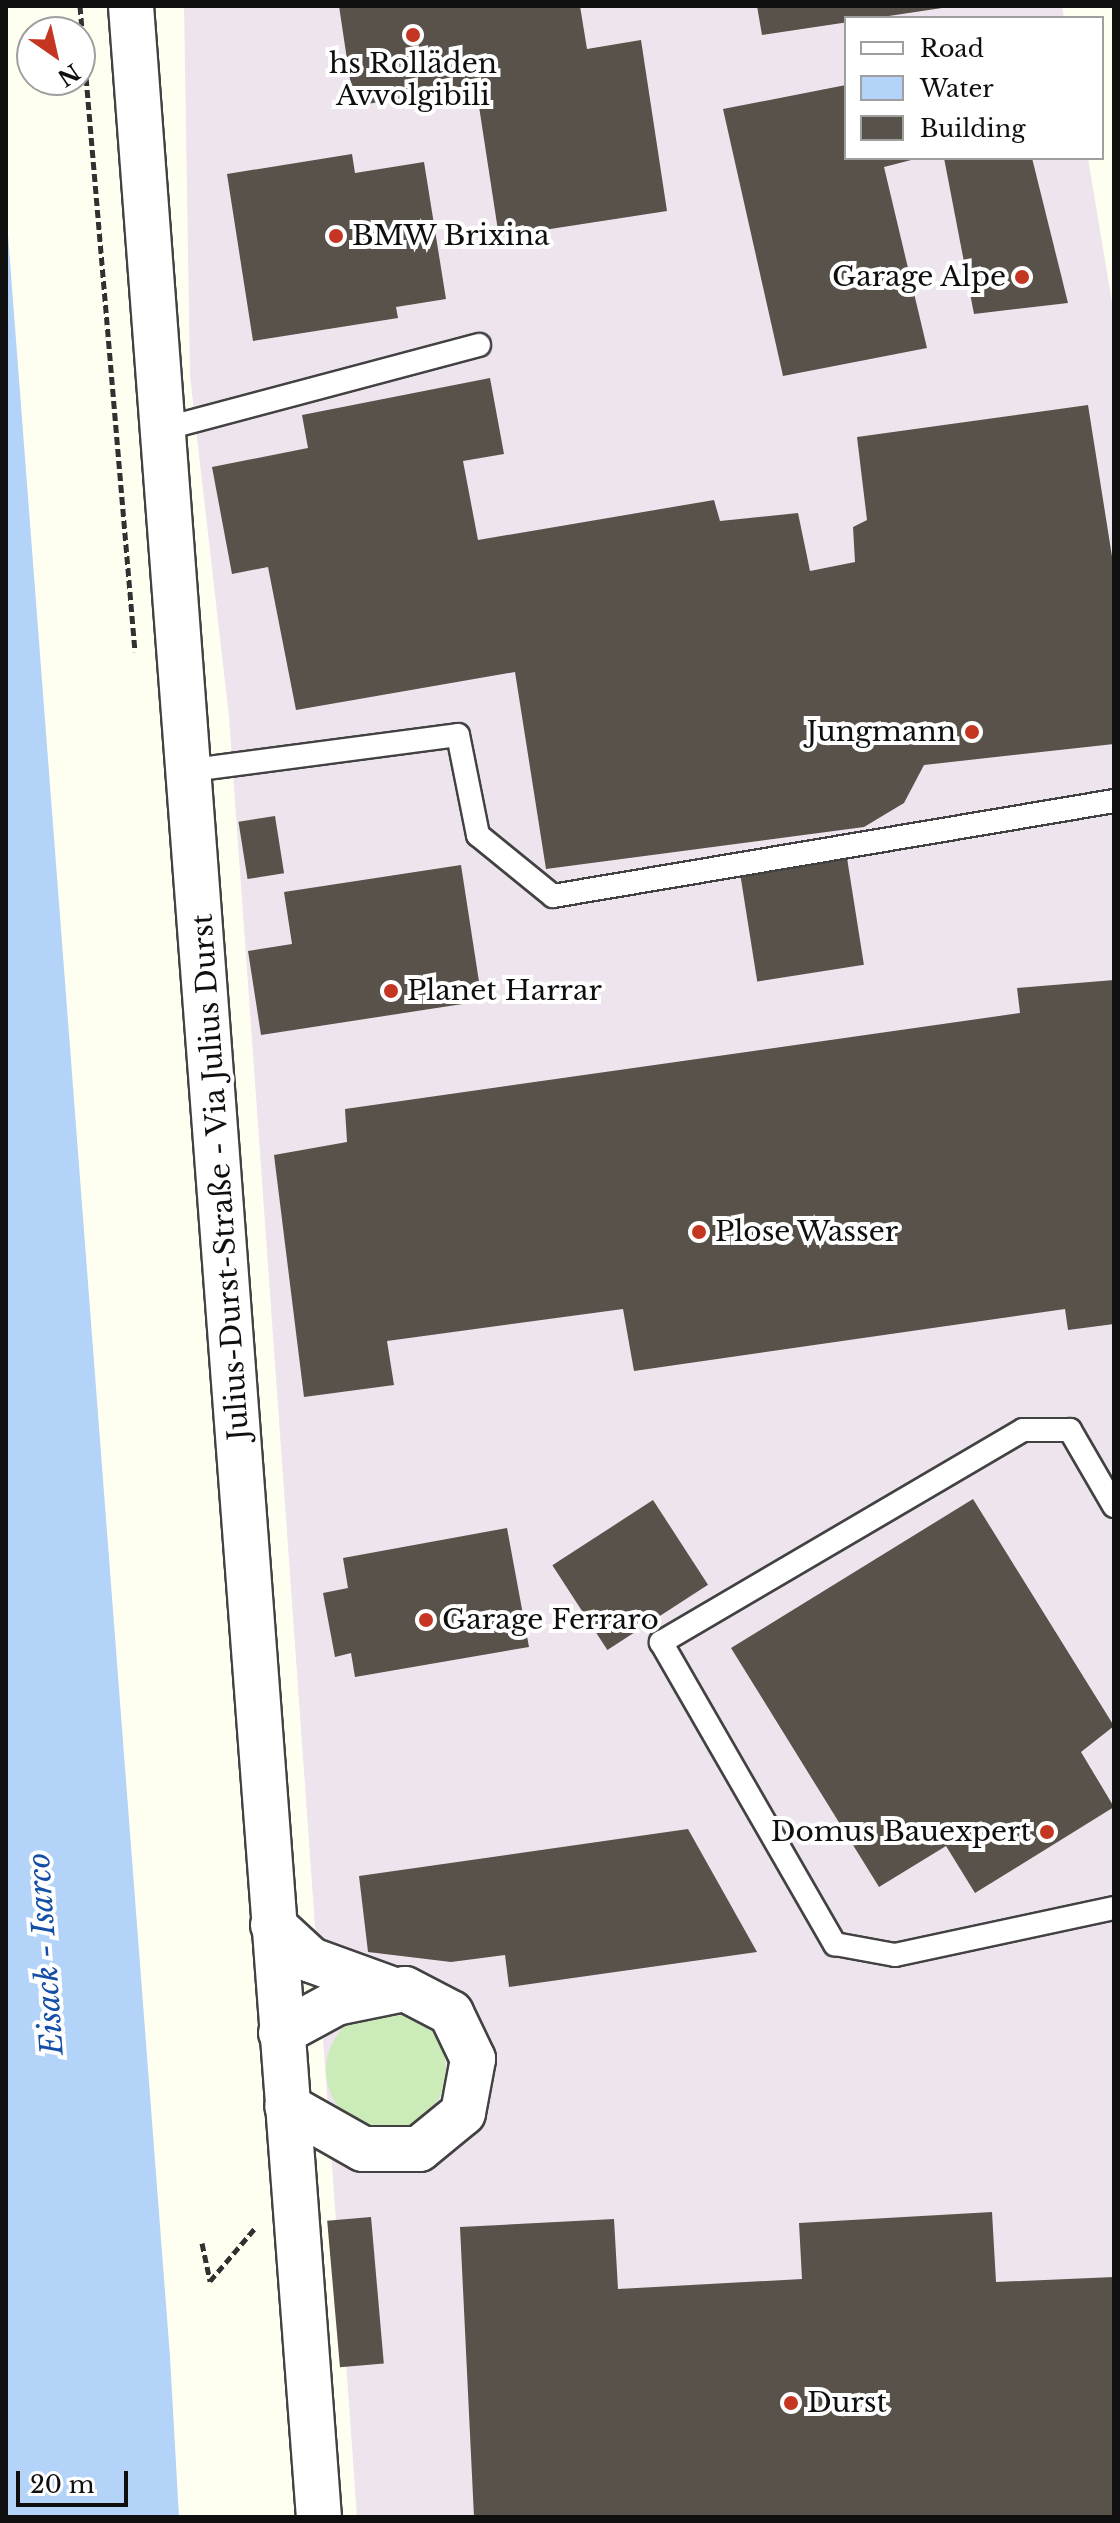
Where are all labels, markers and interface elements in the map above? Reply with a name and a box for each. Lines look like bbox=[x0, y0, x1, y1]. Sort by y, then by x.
north arrow bbox=[16, 16, 96, 96]
legend bbox=[844, 16, 1104, 160]
marker: hs Rolläden Avvolgibili bbox=[404, 26, 422, 44]
text: Road bbox=[920, 34, 984, 63]
place label: hs Rolläden Avvolgibili bbox=[329, 47, 497, 113]
text: N bbox=[52, 58, 85, 92]
text: Water bbox=[920, 74, 994, 103]
text: Building bbox=[920, 114, 1026, 143]
place label: BMW Brixina bbox=[352, 219, 551, 253]
marker: BMW Brixina bbox=[327, 227, 345, 245]
place label: Garage Alpe bbox=[831, 260, 1006, 294]
marker: Garage Alpe bbox=[1013, 268, 1031, 286]
place label: Jungmann bbox=[807, 715, 956, 749]
marker: Jungmann bbox=[963, 723, 981, 741]
street label: Julius-Durst-Straße - Via Julius Durst bbox=[186, 912, 256, 1442]
place label: Planet Harrar bbox=[407, 974, 602, 1008]
marker: Planet Harrar bbox=[382, 982, 400, 1000]
place label: Plose Wasser bbox=[715, 1215, 899, 1249]
marker: Plose Wasser bbox=[690, 1223, 708, 1241]
place label: Garage Ferraro bbox=[442, 1603, 659, 1637]
marker: Garage Ferraro bbox=[417, 1611, 435, 1629]
place label: Domus Bauexpert bbox=[771, 1815, 1031, 1849]
marker: Domus Bauexpert bbox=[1038, 1823, 1056, 1841]
water label: Eisack - Isarco bbox=[21, 1852, 71, 2056]
place label: Durst bbox=[807, 2386, 887, 2420]
marker: Durst bbox=[782, 2394, 800, 2412]
scale bar bbox=[20, 2455, 132, 2505]
text: 20 m bbox=[30, 2470, 95, 2499]

